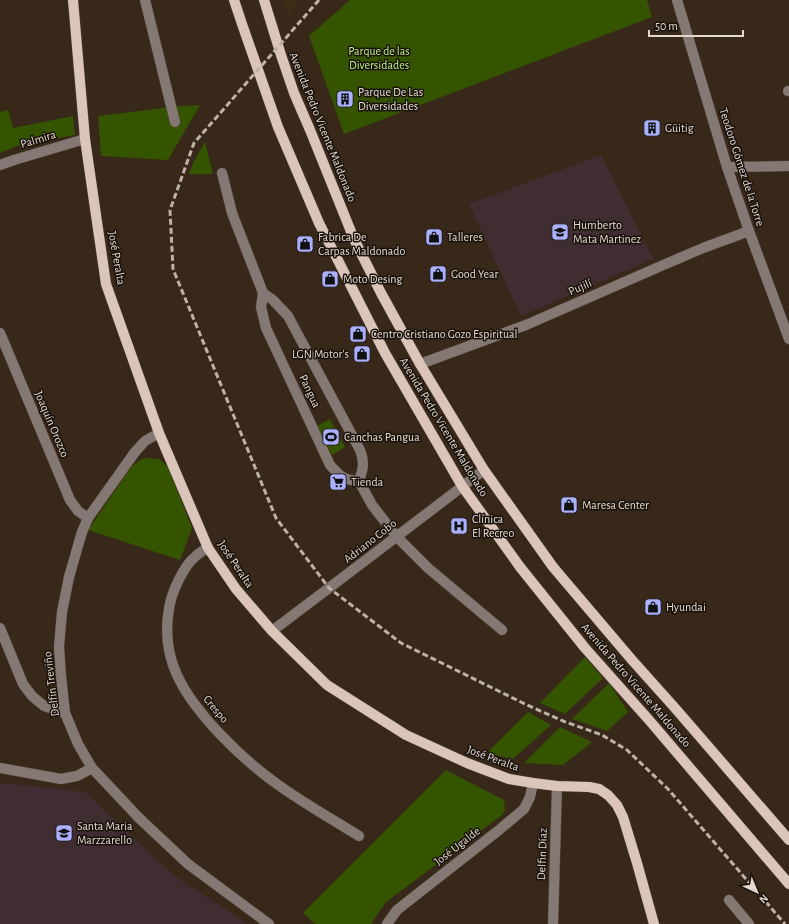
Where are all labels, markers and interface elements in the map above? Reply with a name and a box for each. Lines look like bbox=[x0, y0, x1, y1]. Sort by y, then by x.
scale bar bbox=[649, 12, 743, 38]
text: 50 m bbox=[655, 20, 678, 32]
park label: Parque de las Diversidades bbox=[348, 45, 410, 71]
street label: Avenida Pedro Vicente Maldonado bbox=[287, 51, 359, 204]
place label: Parque De Las Diversidades bbox=[358, 86, 423, 112]
building icon: Parque De Las Diversidades bbox=[335, 89, 355, 109]
street label: Teodoro Gómez de la Torre bbox=[717, 106, 767, 228]
building icon: Güitig bbox=[642, 118, 662, 138]
place label: Güitig bbox=[665, 122, 694, 134]
street label: Palmira bbox=[19, 128, 58, 150]
place label: Humberto Mata Martinez bbox=[573, 219, 641, 245]
school or university icon: Humberto Mata Martinez bbox=[550, 222, 570, 242]
shop icon: Talleres bbox=[424, 227, 444, 247]
street label: José Peralta bbox=[106, 230, 128, 286]
place label: Fabrica De Carpas Maldonado bbox=[318, 231, 405, 257]
place label: Talleres bbox=[447, 231, 483, 243]
shop icon: Fabrica De Carpas Maldonado bbox=[295, 234, 315, 254]
shop icon: Good Year bbox=[428, 264, 448, 284]
place label: Good Year bbox=[451, 268, 498, 280]
shop icon: Moto Desing bbox=[320, 269, 340, 289]
place label: Moto Desing bbox=[343, 273, 402, 285]
street label: Pujilí bbox=[567, 277, 594, 298]
shop icon: Centro Cristiano Gozo Espiritual bbox=[348, 324, 368, 344]
place label: Centro Cristiano Gozo Espiritual bbox=[371, 328, 518, 340]
shop icon: LGN Motor's bbox=[352, 344, 372, 364]
place label: LGN Motor's bbox=[292, 348, 349, 360]
street label: Avenida Pedro Vicente Maldonado bbox=[398, 355, 490, 499]
street label: Pangua bbox=[297, 373, 323, 410]
street label: Joaquín Orozco bbox=[33, 389, 71, 459]
sports icon: Canchas Pangua bbox=[321, 427, 341, 447]
place label: Canchas Pangua bbox=[344, 431, 420, 443]
supermarket icon: Tienda bbox=[328, 472, 348, 492]
place label: Tienda bbox=[351, 476, 384, 488]
shop icon: Maresa Center bbox=[559, 495, 579, 515]
place label: Maresa Center bbox=[582, 499, 649, 511]
place label: Clínica El Recreo bbox=[472, 513, 514, 539]
hospital icon: Clínica El Recreo bbox=[449, 516, 469, 536]
street label: Adriano Cobo bbox=[341, 517, 399, 565]
street label: José Peralta bbox=[216, 538, 256, 590]
shop icon: Hyundai bbox=[643, 597, 663, 617]
place label: Hyundai bbox=[666, 601, 706, 614]
street label: Avenida Pedro Vicente Maldonado bbox=[579, 621, 693, 749]
street label: Delfín Treviño bbox=[41, 651, 61, 717]
street label: Crespo bbox=[201, 693, 231, 725]
street label: José Peralta bbox=[465, 743, 521, 773]
place label: Santa Maria Marzzarello bbox=[77, 820, 133, 846]
school or university icon: Santa Maria Marzzarello bbox=[54, 823, 74, 843]
street label: José Ugalde bbox=[432, 824, 482, 868]
street label: Delfin Díaz bbox=[535, 828, 549, 880]
north arrow bbox=[737, 872, 777, 912]
text: N bbox=[757, 892, 770, 905]

